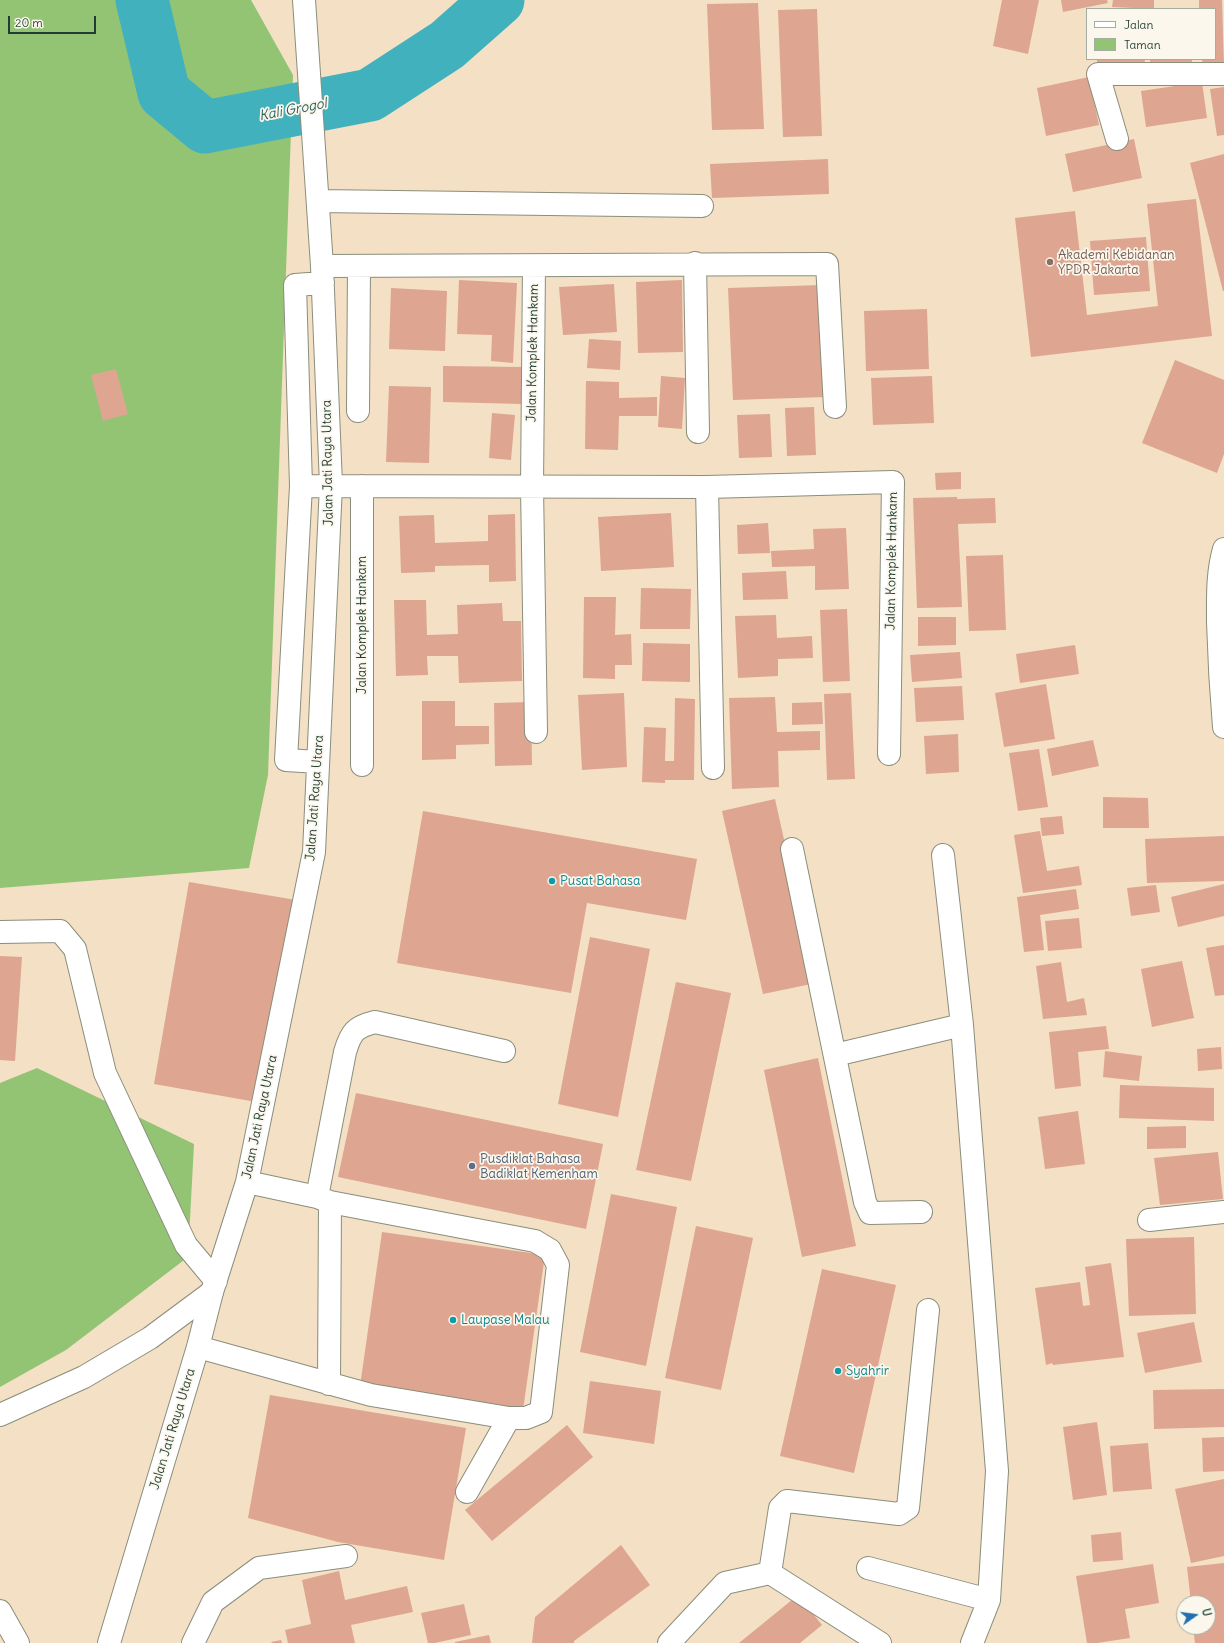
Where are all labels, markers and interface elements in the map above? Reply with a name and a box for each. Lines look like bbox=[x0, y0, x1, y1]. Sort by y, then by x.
scale bar bbox=[10, 8, 98, 34]
legend bbox=[1086, 8, 1216, 60]
text: 20 m bbox=[15, 15, 43, 30]
text: Jalan bbox=[1124, 17, 1153, 32]
text: Taman bbox=[1124, 37, 1161, 52]
water label: Kali Grogol bbox=[258, 95, 328, 125]
place label: Akademi Kebidanan YPDR Jakarta bbox=[1058, 247, 1175, 278]
marker: Akademi Kebidanan YPDR Jakarta bbox=[1045, 257, 1055, 267]
street label: Jalan Komplek Hankam bbox=[524, 284, 542, 422]
street label: Jalan Jati Raya Utara bbox=[319, 400, 337, 526]
street label: Jalan Komplek Hankam bbox=[883, 492, 901, 630]
street label: Jalan Komplek Hankam bbox=[354, 556, 370, 694]
street label: Jalan Jati Raya Utara bbox=[303, 735, 327, 861]
place label: Pusat Bahasa bbox=[560, 873, 640, 889]
marker: Pusat Bahasa bbox=[547, 876, 557, 886]
street label: Jalan Jati Raya Utara bbox=[239, 1054, 281, 1180]
place label: Pusdiklat Bahasa Badiklat Kemenham bbox=[480, 1151, 598, 1182]
marker: Pusdiklat Bahasa Badiklat Kemenham bbox=[467, 1161, 477, 1171]
place label: Laupase Malau bbox=[461, 1312, 550, 1328]
marker: Laupase Malau bbox=[448, 1315, 458, 1325]
place label: Syahrir bbox=[846, 1363, 889, 1379]
street label: Jalan Jati Raya Utara bbox=[147, 1366, 199, 1492]
marker: Syahrir bbox=[833, 1366, 843, 1376]
north arrow bbox=[1176, 1595, 1216, 1635]
text: U bbox=[1199, 1607, 1214, 1618]

